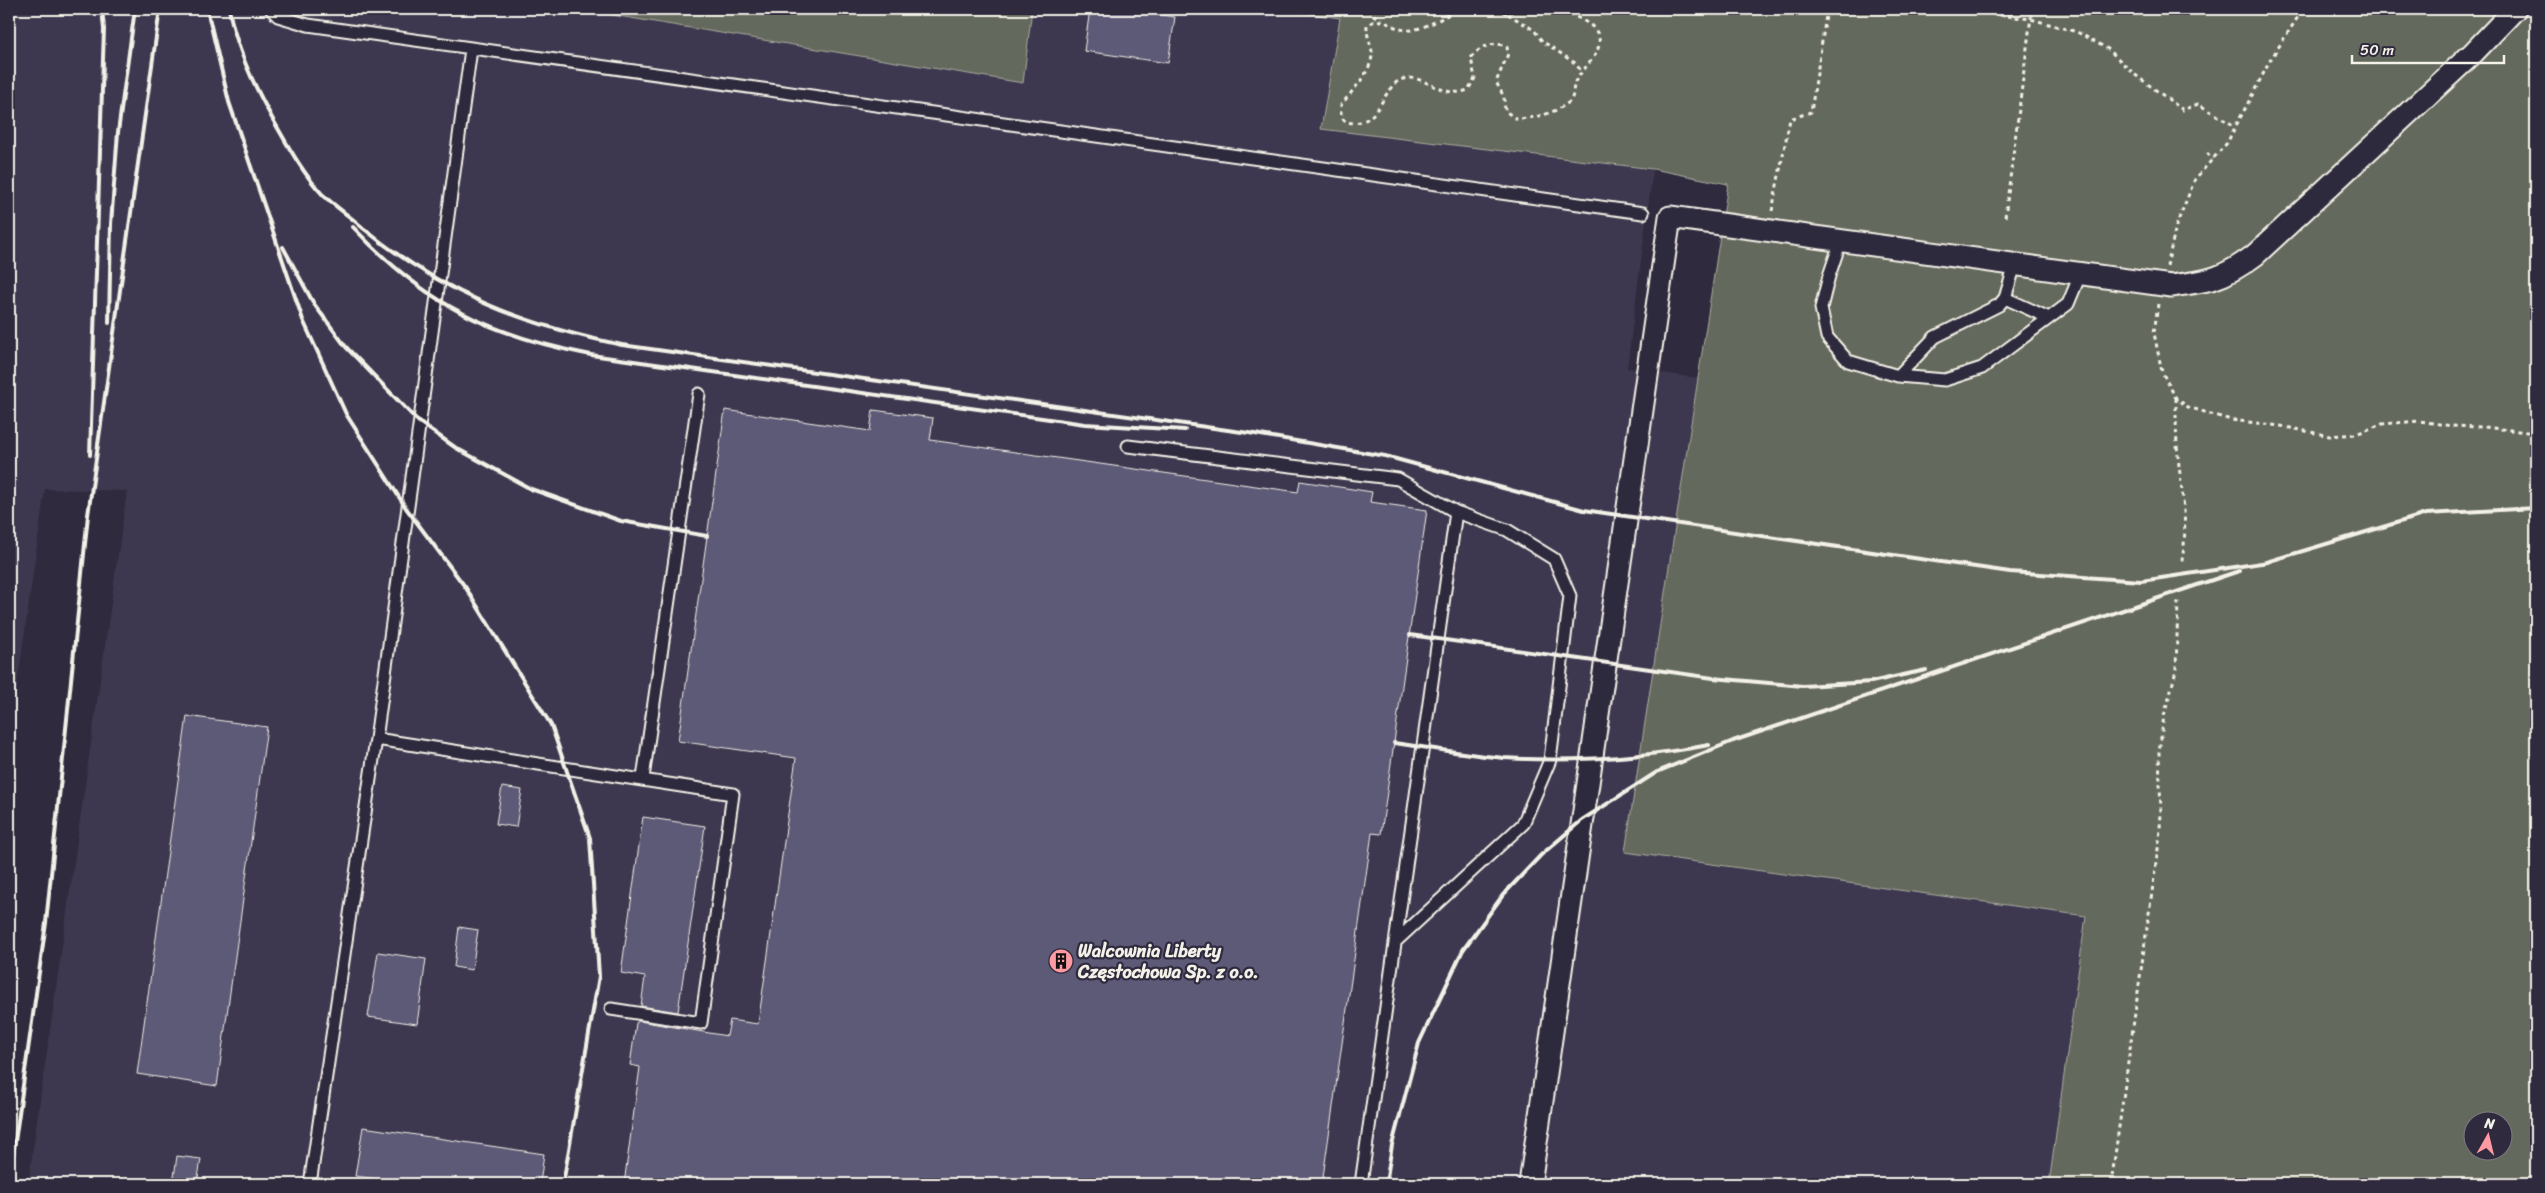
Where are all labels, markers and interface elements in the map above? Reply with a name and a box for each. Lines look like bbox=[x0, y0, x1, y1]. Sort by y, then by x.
scale bar bbox=[2352, 32, 2505, 64]
text: 50 m bbox=[2360, 37, 2395, 63]
place label: Walcownia Liberty Częstochowa Sp. z o.o. bbox=[1077, 935, 1259, 988]
building icon: Walcownia Liberty Częstochowa Sp. z o.o. bbox=[1048, 948, 1074, 974]
north arrow bbox=[2462, 1110, 2512, 1160]
text: N bbox=[2482, 1110, 2497, 1137]

